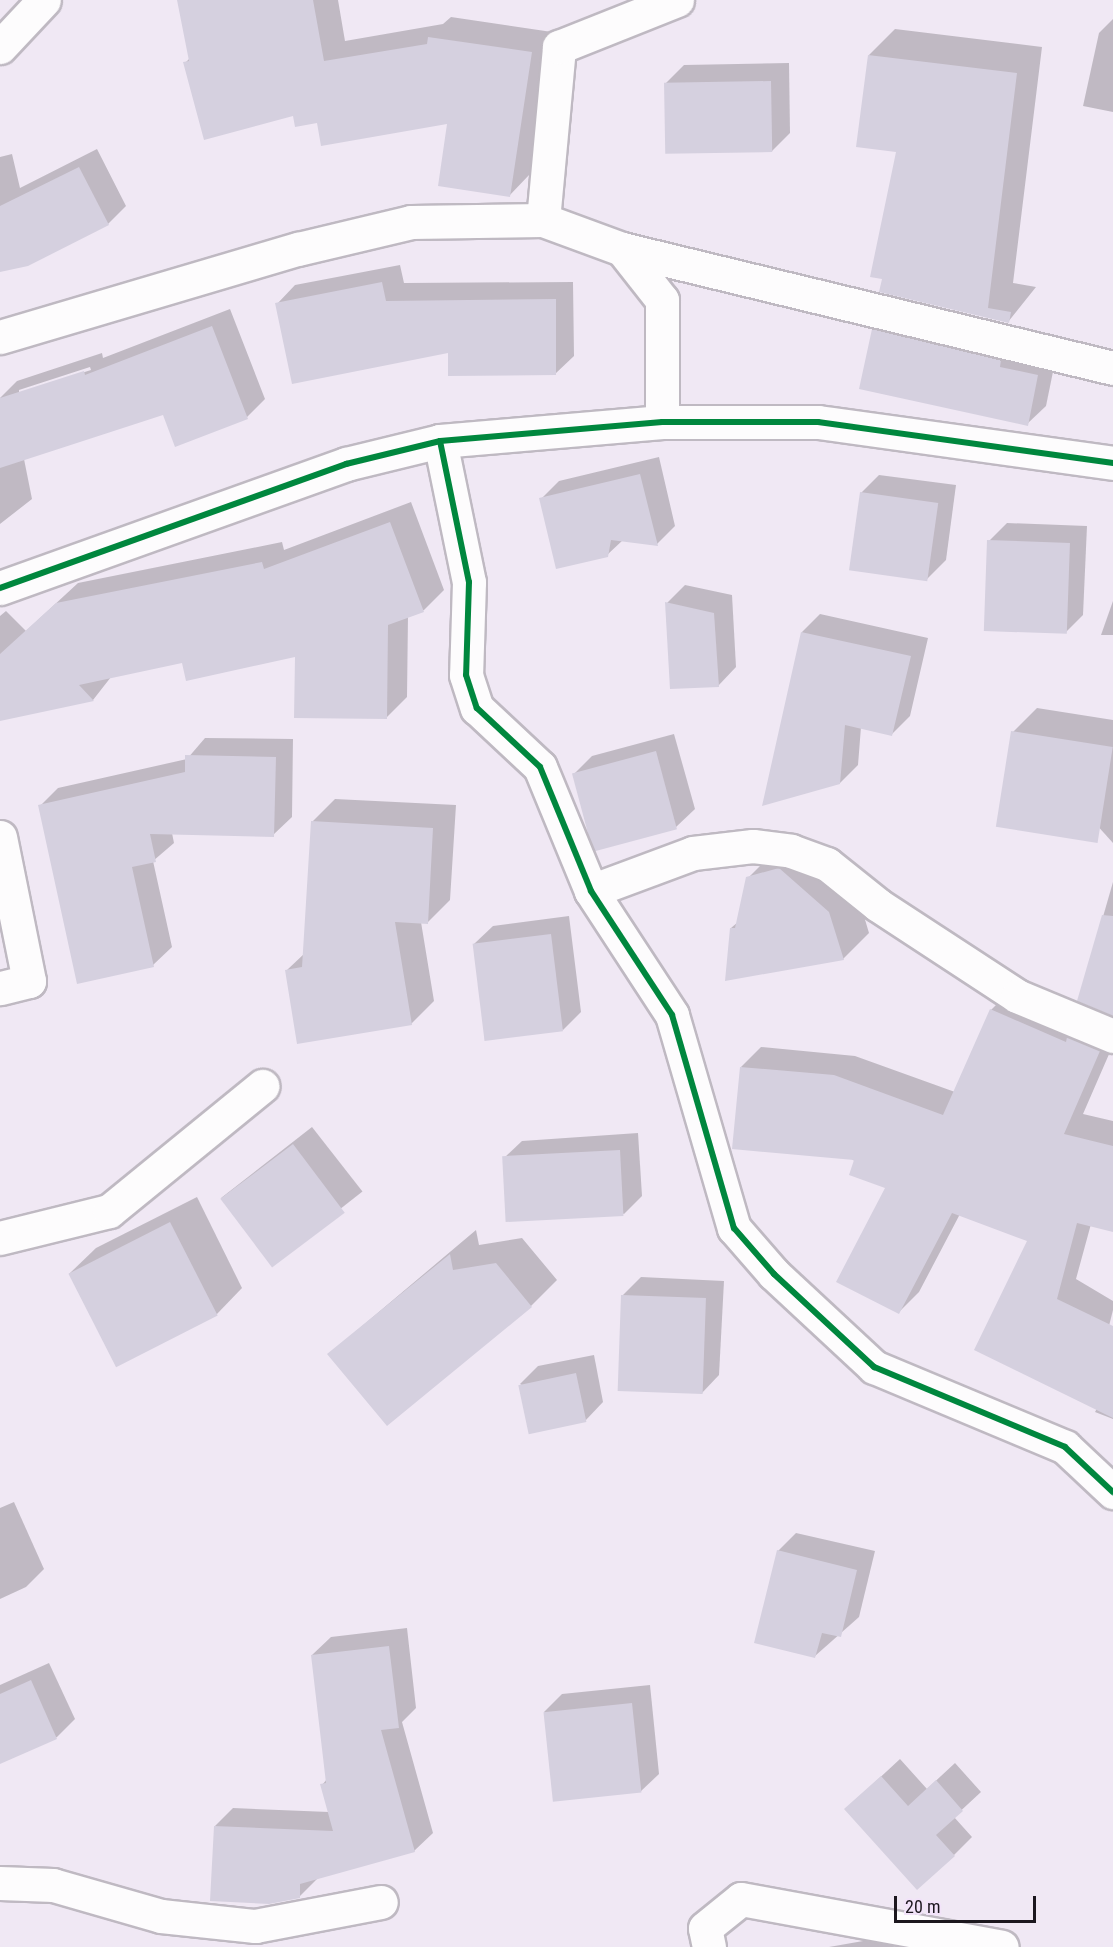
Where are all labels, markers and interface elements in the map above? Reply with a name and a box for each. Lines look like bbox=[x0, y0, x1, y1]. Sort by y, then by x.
scale bar bbox=[897, 1884, 1040, 1922]
text: 20 m bbox=[905, 1896, 940, 1917]

